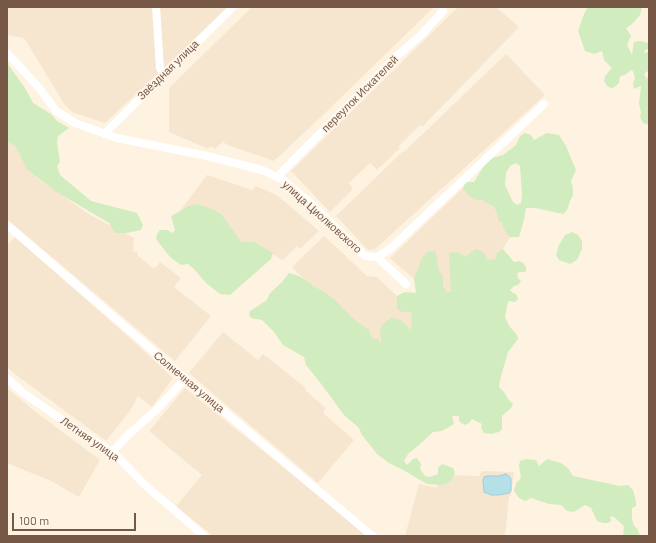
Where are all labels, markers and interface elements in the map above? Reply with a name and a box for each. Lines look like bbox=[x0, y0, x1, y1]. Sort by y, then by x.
street label: Звёздная улица bbox=[134, 37, 202, 103]
street label: переулок Искателей bbox=[319, 53, 401, 135]
street label: улица Циолковского bbox=[280, 178, 364, 256]
street label: Солнечная улица bbox=[151, 349, 227, 415]
street label: Летняя улица bbox=[58, 414, 122, 464]
scale bar bbox=[14, 505, 138, 531]
text: 100 m bbox=[19, 513, 49, 527]

